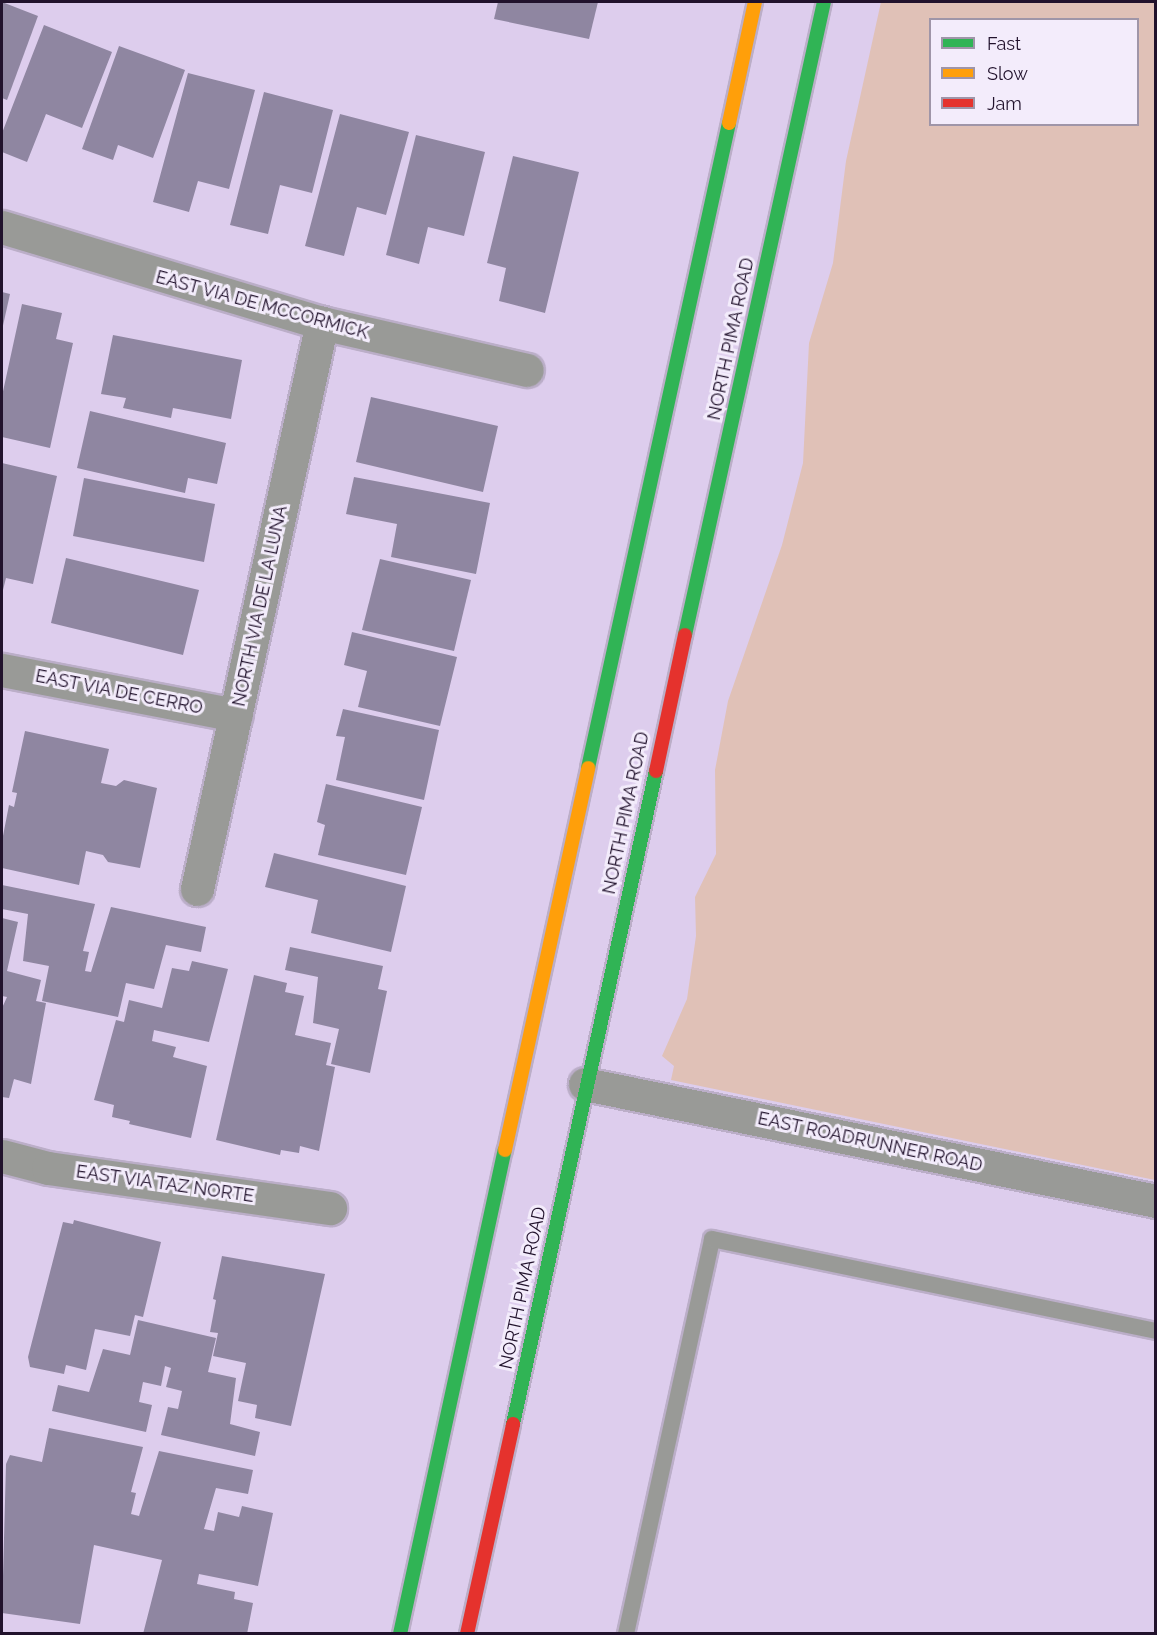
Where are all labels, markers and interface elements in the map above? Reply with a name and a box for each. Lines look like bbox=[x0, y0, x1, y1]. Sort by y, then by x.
legend bbox=[929, 18, 1139, 126]
text: Fast bbox=[987, 33, 1021, 54]
text: Slow bbox=[987, 63, 1028, 84]
text: Jam bbox=[987, 93, 1022, 114]
street label: NORTH PIMA ROAD bbox=[703, 256, 759, 422]
street label: EAST VIA DE MCCORMICK bbox=[153, 266, 371, 344]
street label: NORTH VIA DE LA LUNA bbox=[228, 503, 292, 709]
street label: EAST VIA DE CERRO bbox=[33, 665, 205, 719]
street label: NORTH PIMA ROAD bbox=[598, 730, 654, 896]
street label: EAST ROADRUNNER ROAD bbox=[755, 1108, 985, 1176]
street label: EAST VIA TAZ NORTE bbox=[74, 1161, 256, 1207]
street label: NORTH PIMA ROAD bbox=[495, 1205, 551, 1371]

